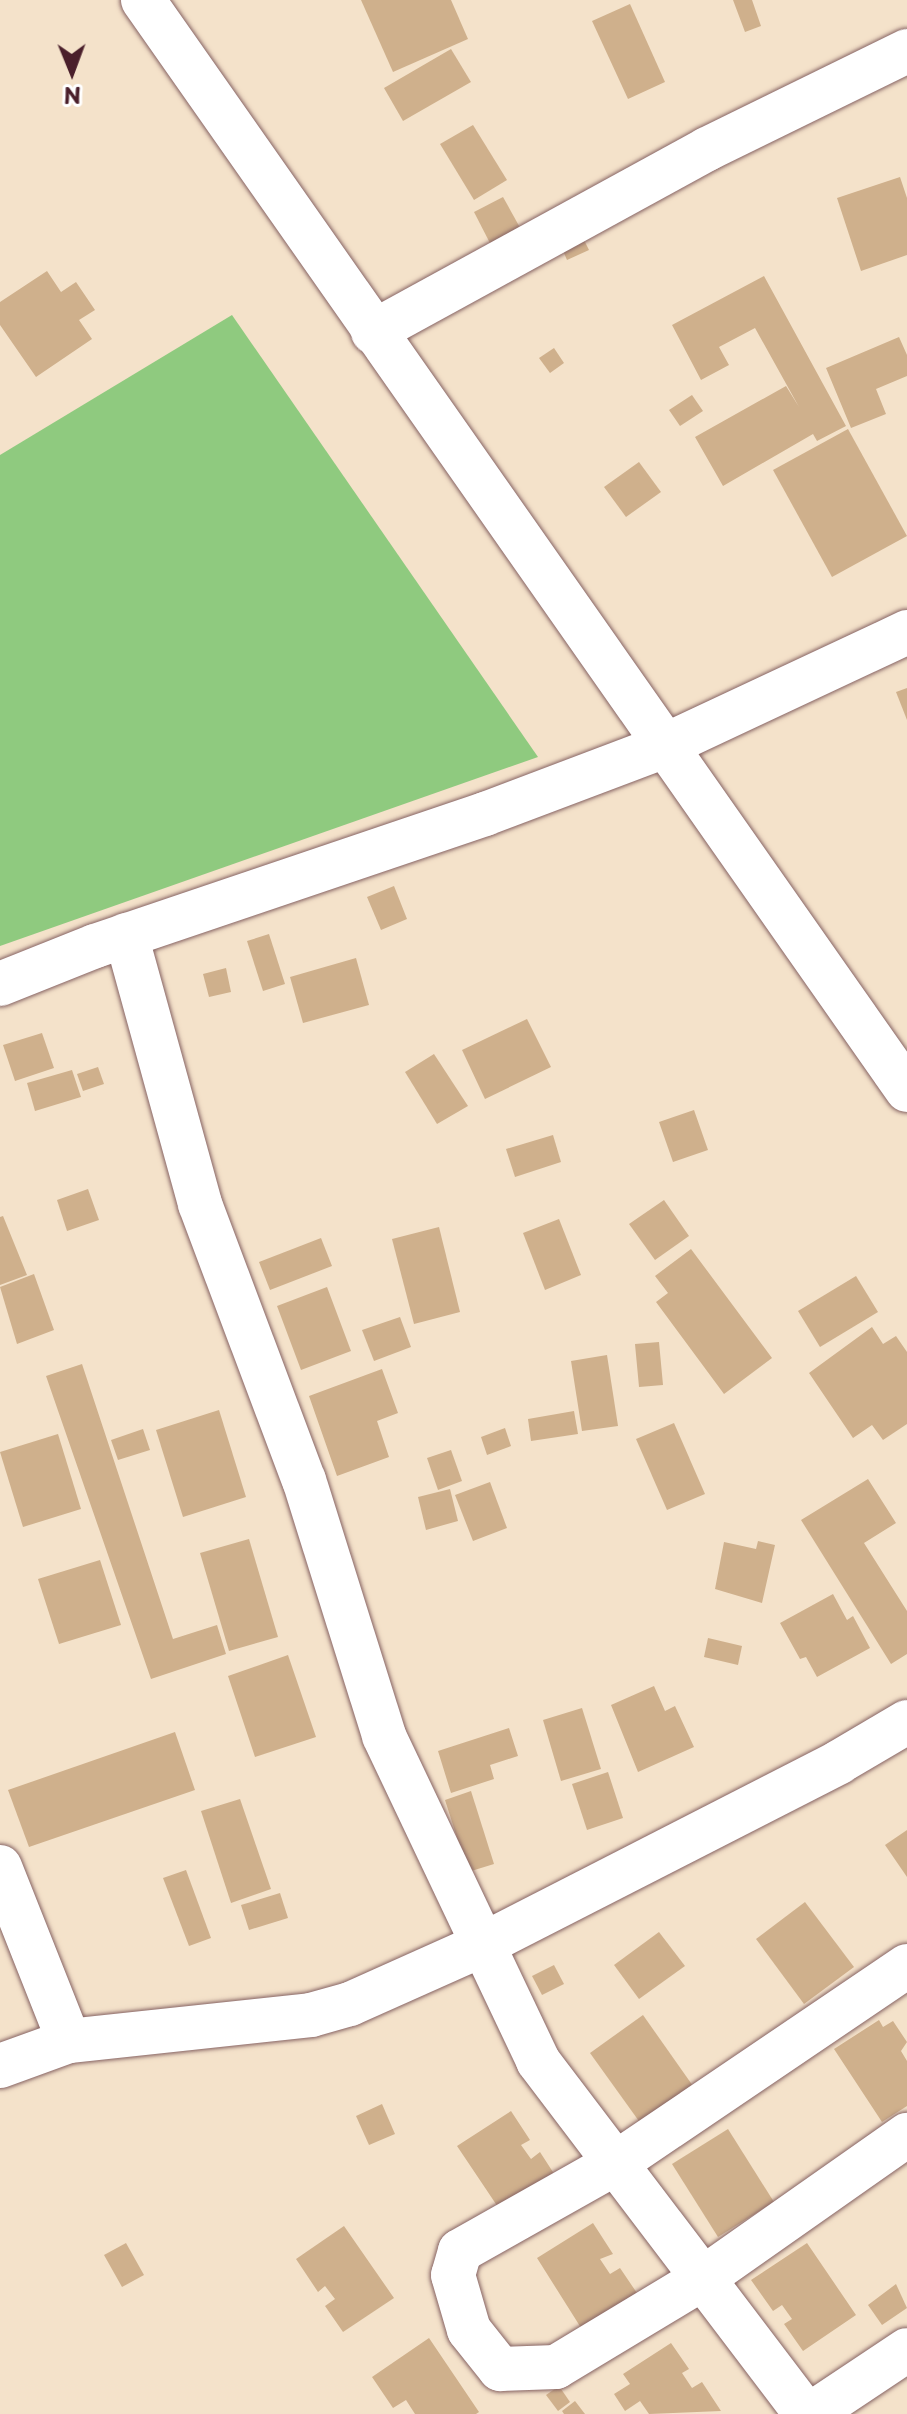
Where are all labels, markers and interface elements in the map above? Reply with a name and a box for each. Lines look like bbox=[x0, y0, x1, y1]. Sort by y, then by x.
north arrow bbox=[32, 32, 112, 112]
text: N bbox=[63, 80, 81, 113]

